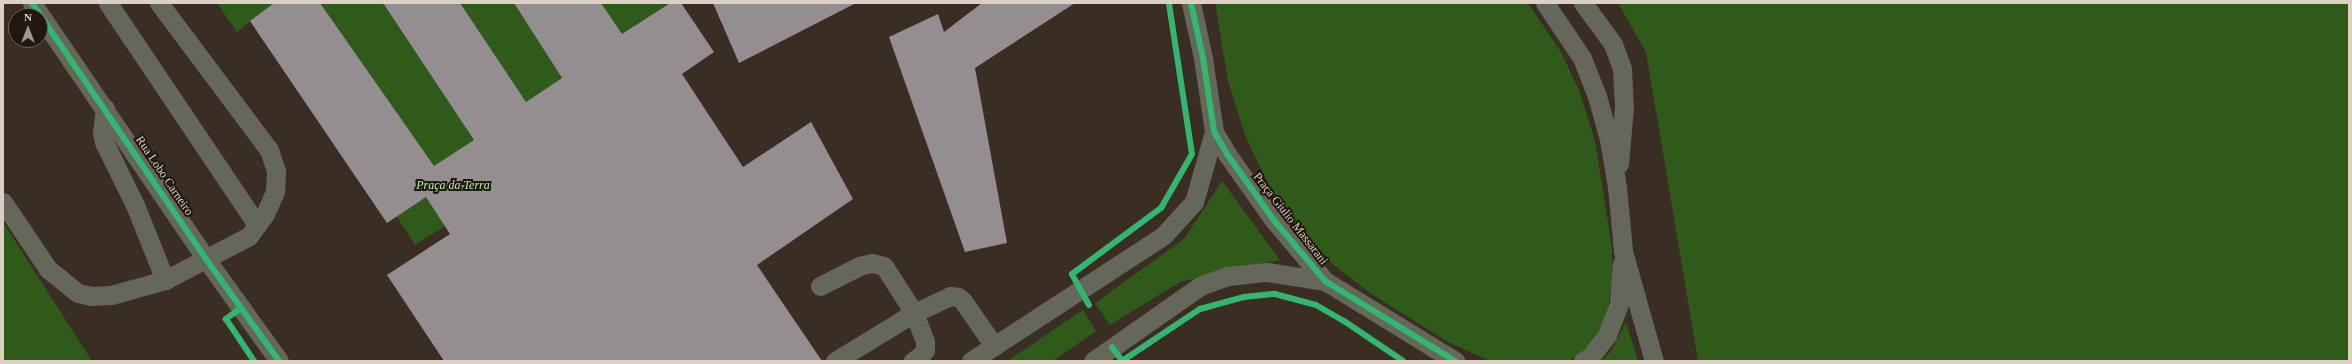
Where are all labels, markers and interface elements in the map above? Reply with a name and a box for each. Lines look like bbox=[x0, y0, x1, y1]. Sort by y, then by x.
north arrow bbox=[8, 8, 48, 48]
text: N bbox=[24, 11, 32, 23]
street label: Rua Lobo Carneiro bbox=[132, 134, 196, 218]
street label: Praça Giulio Massarani bbox=[1250, 170, 1330, 268]
park label: Praça da Terra bbox=[416, 179, 490, 193]

